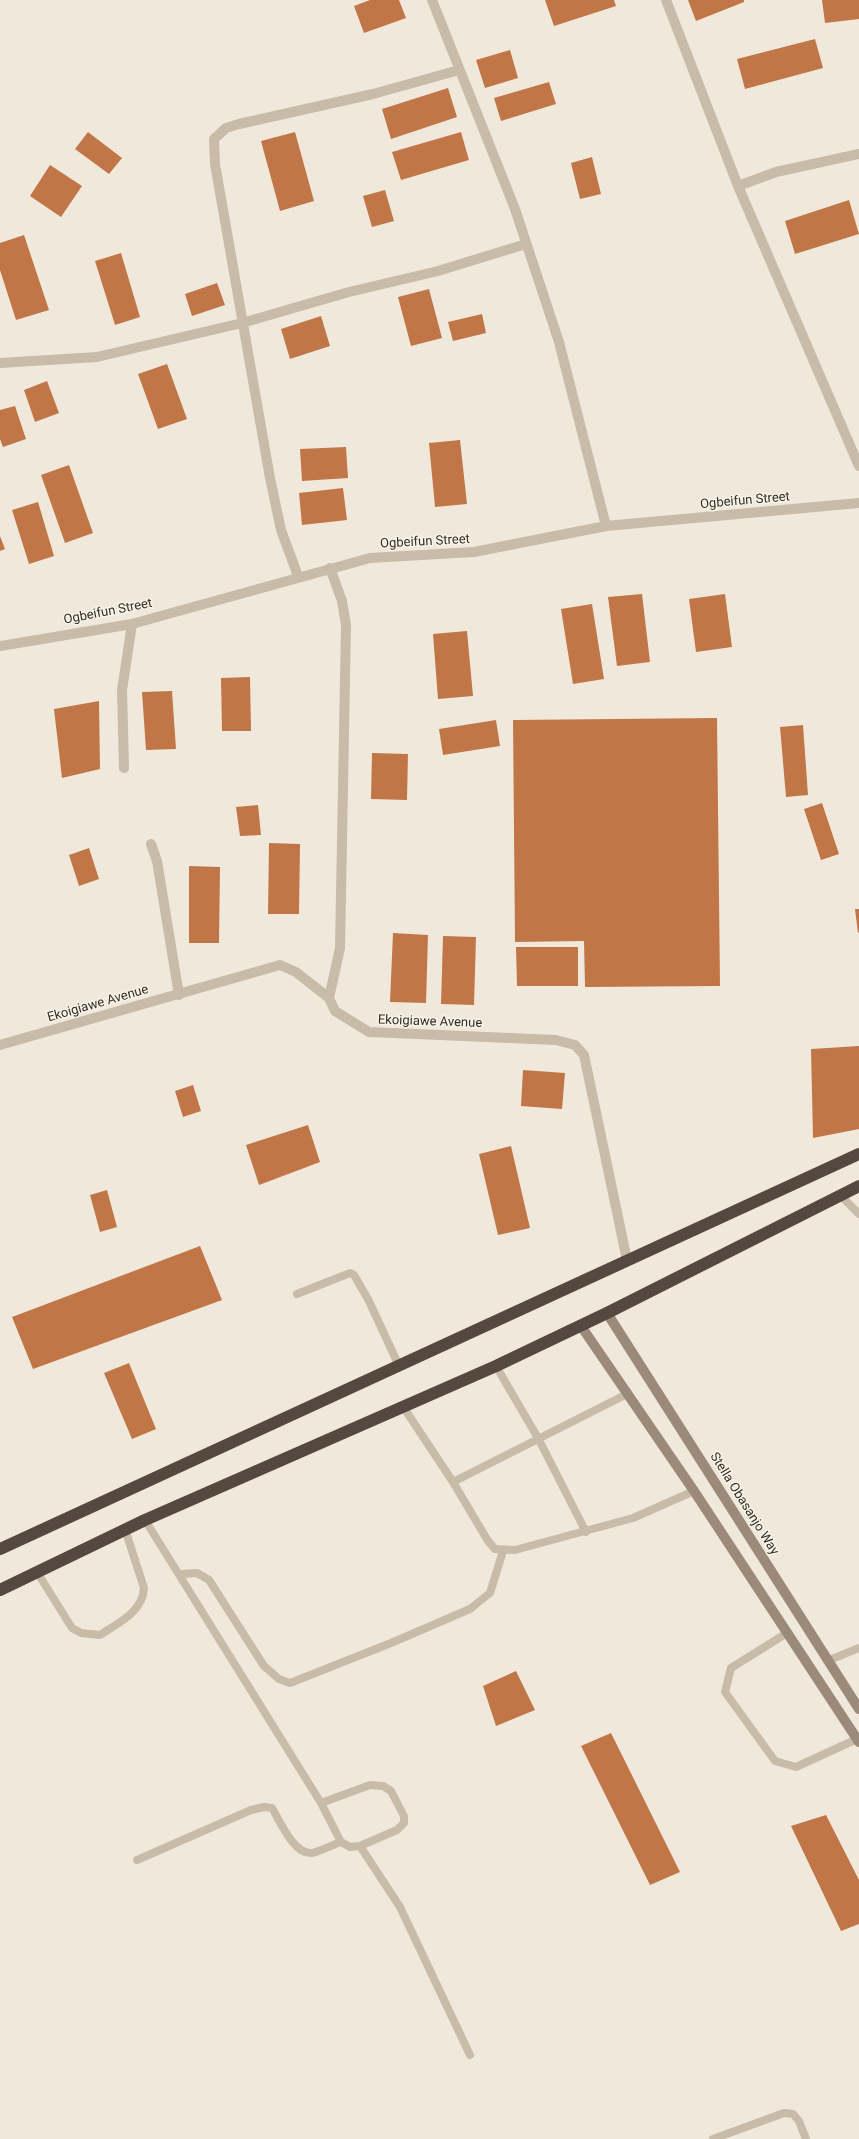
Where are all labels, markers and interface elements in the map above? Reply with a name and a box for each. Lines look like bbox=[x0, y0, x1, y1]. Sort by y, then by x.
street label: Ogbeifun Street bbox=[699, 489, 791, 513]
street label: Ogbeifun Street bbox=[380, 532, 470, 552]
street label: Ogbeifun Street bbox=[62, 596, 154, 628]
street label: Ekoigiawe Avenue bbox=[46, 982, 150, 1026]
street label: Ekoigiawe Avenue bbox=[378, 1012, 482, 1032]
street label: Stella Obasanjo Way bbox=[706, 1450, 782, 1558]

